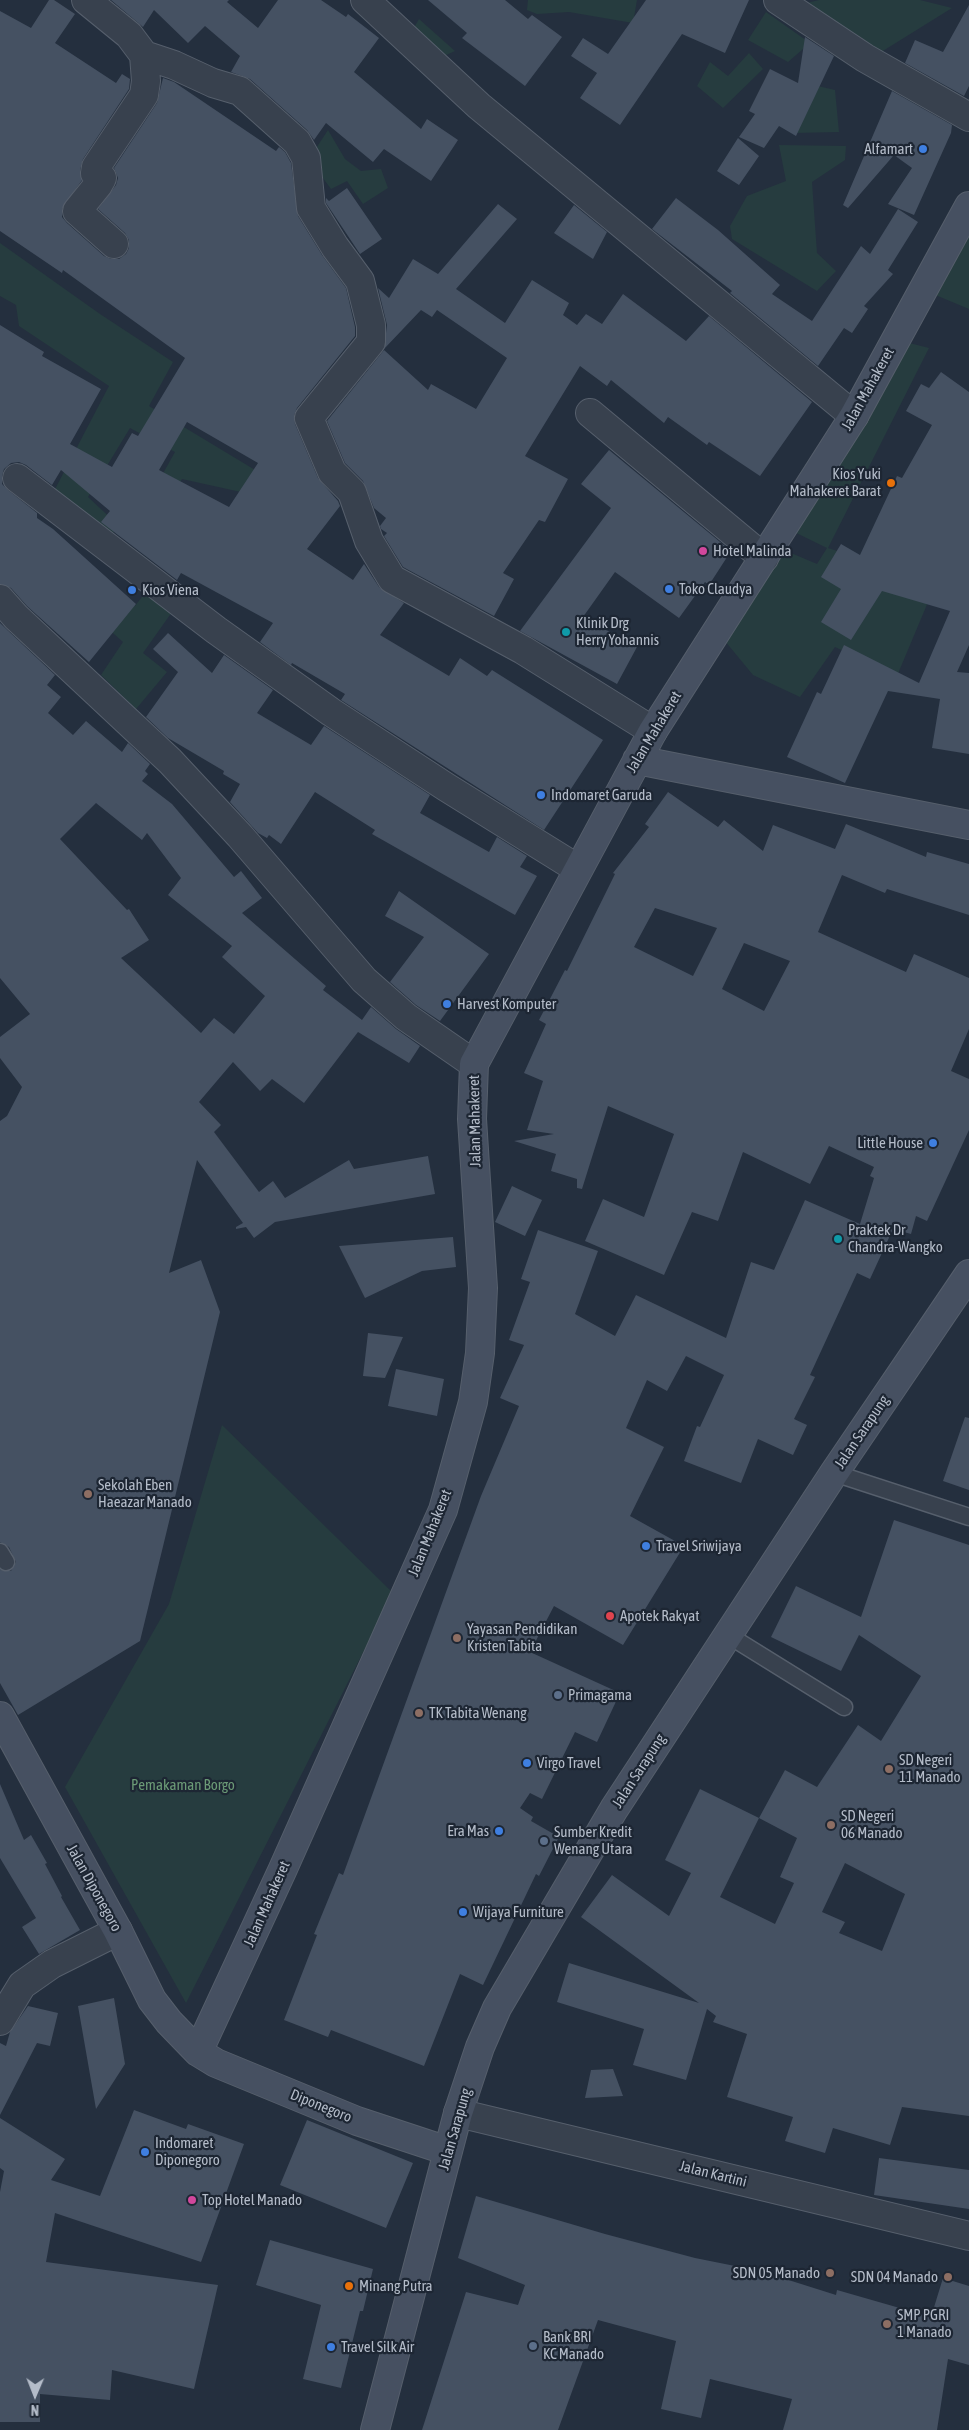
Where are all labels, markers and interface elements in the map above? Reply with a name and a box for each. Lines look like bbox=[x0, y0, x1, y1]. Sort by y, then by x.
place label: Alfamart bbox=[864, 140, 913, 158]
marker: Alfamart bbox=[917, 143, 929, 155]
street label: Jalan Mahakeret bbox=[838, 344, 898, 434]
place label: Kios Yuki Mahakeret Barat bbox=[790, 465, 881, 500]
marker: Kios Yuki Mahakeret Barat bbox=[885, 477, 897, 489]
place label: Hotel Malinda bbox=[713, 542, 792, 560]
marker: Hotel Malinda bbox=[697, 545, 709, 557]
place label: Toko Claudya bbox=[679, 580, 752, 598]
place label: Kios Viena bbox=[142, 581, 199, 599]
marker: Toko Claudya bbox=[663, 583, 675, 595]
marker: Kios Viena bbox=[126, 584, 138, 596]
place label: Klinik Drg Herry Yohannis bbox=[576, 614, 659, 649]
marker: Klinik Drg Herry Yohannis bbox=[560, 626, 572, 638]
street label: Jalan Mahakeret bbox=[623, 688, 685, 776]
place label: Indomaret Garuda bbox=[551, 786, 652, 804]
marker: Indomaret Garuda bbox=[535, 789, 547, 801]
place label: Harvest Komputer bbox=[457, 995, 556, 1013]
marker: Harvest Komputer bbox=[441, 998, 453, 1010]
street label: Jalan Mahakeret bbox=[465, 1075, 485, 1167]
place label: Little House bbox=[857, 1134, 923, 1152]
marker: Little House bbox=[927, 1137, 939, 1149]
place label: Praktek Dr Chandra-Wangko bbox=[848, 1221, 943, 1256]
marker: Praktek Dr Chandra-Wangko bbox=[832, 1233, 844, 1245]
street label: Jalan Sarapung bbox=[831, 1392, 893, 1472]
place label: Sekolah Eben Haeazar Manado bbox=[98, 1476, 192, 1511]
street label: Jalan Mahakeret bbox=[404, 1487, 456, 1579]
marker: Sekolah Eben Haeazar Manado bbox=[82, 1488, 94, 1500]
place label: Travel Sriwijaya bbox=[656, 1537, 742, 1555]
marker: Travel Sriwijaya bbox=[640, 1540, 652, 1552]
place label: Apotek Rakyat bbox=[620, 1607, 700, 1625]
marker: Apotek Rakyat bbox=[604, 1610, 616, 1622]
place label: Yayasan Pendidikan Kristen Tabita bbox=[467, 1620, 578, 1655]
marker: Yayasan Pendidikan Kristen Tabita bbox=[451, 1632, 463, 1644]
place label: Primagama bbox=[568, 1686, 632, 1704]
marker: Primagama bbox=[552, 1689, 564, 1701]
place label: TK Tabita Wenang bbox=[429, 1704, 527, 1722]
marker: TK Tabita Wenang bbox=[413, 1707, 425, 1719]
street label: Jalan Sarapung bbox=[608, 1731, 670, 1811]
place label: SD Negeri 11 Manado bbox=[899, 1751, 961, 1786]
place label: Virgo Travel bbox=[537, 1754, 601, 1772]
marker: Virgo Travel bbox=[521, 1757, 533, 1769]
marker: SD Negeri 11 Manado bbox=[883, 1763, 895, 1775]
park label: Pemakaman Borgo bbox=[131, 1776, 235, 1794]
place label: SD Negeri 06 Manado bbox=[841, 1807, 903, 1842]
marker: SD Negeri 06 Manado bbox=[825, 1819, 837, 1831]
place label: Era Mas bbox=[447, 1822, 489, 1840]
place label: Sumber Kredit Wenang Utara bbox=[554, 1823, 633, 1858]
marker: Era Mas bbox=[493, 1825, 505, 1837]
marker: Sumber Kredit Wenang Utara bbox=[538, 1835, 550, 1847]
street label: Jalan Diponegoro bbox=[63, 1841, 125, 1935]
street label: Jalan Mahakeret bbox=[240, 1858, 294, 1950]
place label: Wijaya Furniture bbox=[473, 1903, 564, 1921]
marker: Wijaya Furniture bbox=[457, 1906, 469, 1918]
street label: Diponegoro bbox=[288, 2086, 354, 2126]
street label: Jalan Sarapung bbox=[435, 2086, 475, 2172]
place label: Indomaret Diponegoro bbox=[155, 2134, 220, 2169]
marker: Indomaret Diponegoro bbox=[139, 2146, 151, 2158]
street label: Jalan Kartini bbox=[677, 2157, 749, 2191]
place label: Top Hotel Manado bbox=[202, 2191, 302, 2209]
marker: Top Hotel Manado bbox=[186, 2194, 198, 2206]
place label: SDN 05 Manado bbox=[733, 2264, 820, 2282]
marker: SDN 05 Manado bbox=[824, 2267, 836, 2279]
place label: SDN 04 Manado bbox=[851, 2268, 938, 2286]
marker: SDN 04 Manado bbox=[942, 2271, 954, 2283]
place label: Minang Putra bbox=[359, 2277, 433, 2295]
marker: Minang Putra bbox=[343, 2280, 355, 2292]
place label: SMP PGRI 1 Manado bbox=[897, 2306, 952, 2341]
marker: SMP PGRI 1 Manado bbox=[881, 2318, 893, 2330]
place label: Bank BRI KC Manado bbox=[543, 2328, 604, 2363]
place label: Travel Silk Air bbox=[341, 2338, 414, 2356]
marker: Bank BRI KC Manado bbox=[527, 2340, 539, 2352]
marker: Travel Silk Air bbox=[325, 2341, 337, 2353]
north arrow bbox=[10, 2370, 60, 2420]
text: N bbox=[30, 2402, 39, 2418]

